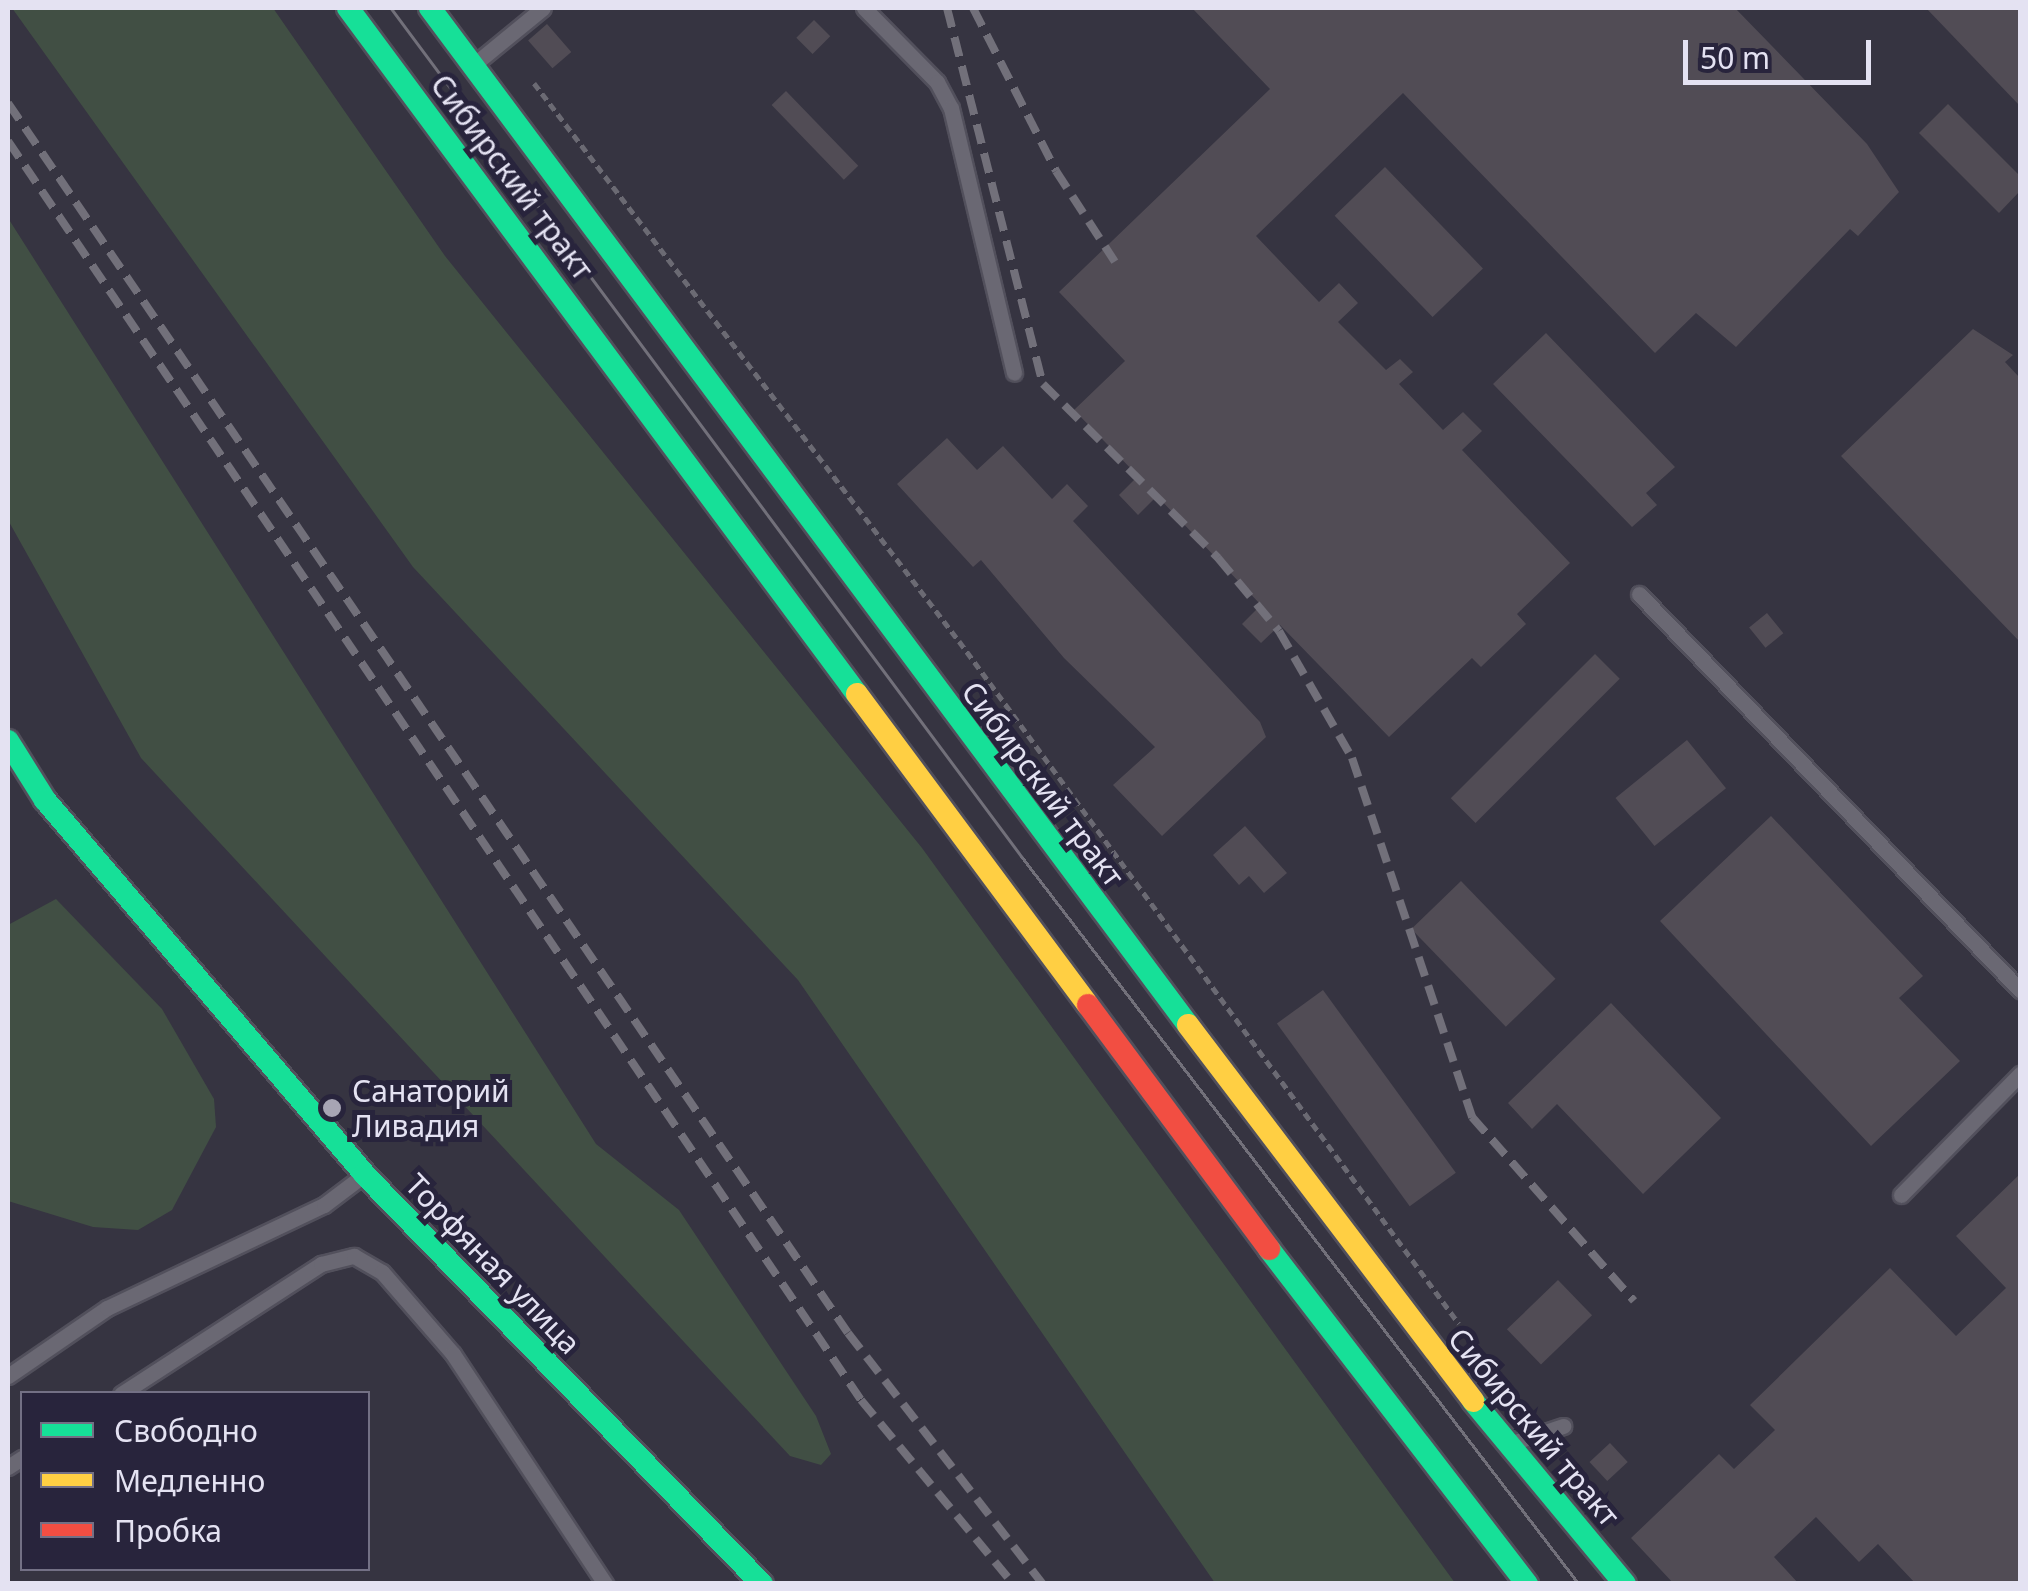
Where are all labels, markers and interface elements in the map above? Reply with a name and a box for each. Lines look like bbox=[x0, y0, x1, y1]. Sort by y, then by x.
scale bar bbox=[1688, 20, 1876, 82]
text: 50 m bbox=[1700, 37, 1770, 78]
street label: Сибирский тракт bbox=[423, 67, 601, 287]
street label: Сибирский тракт bbox=[954, 674, 1132, 894]
place label: Санаторий Ливадия bbox=[352, 1073, 510, 1144]
marker: Санаторий Ливадия bbox=[321, 1097, 343, 1119]
street label: Торфяная улица bbox=[398, 1167, 588, 1361]
street label: Сибирский тракт bbox=[1441, 1321, 1627, 1533]
legend bbox=[20, 1391, 370, 1571]
text: Свободно bbox=[114, 1410, 258, 1451]
text: Медленно bbox=[114, 1460, 265, 1501]
text: Пробка bbox=[114, 1510, 222, 1551]

